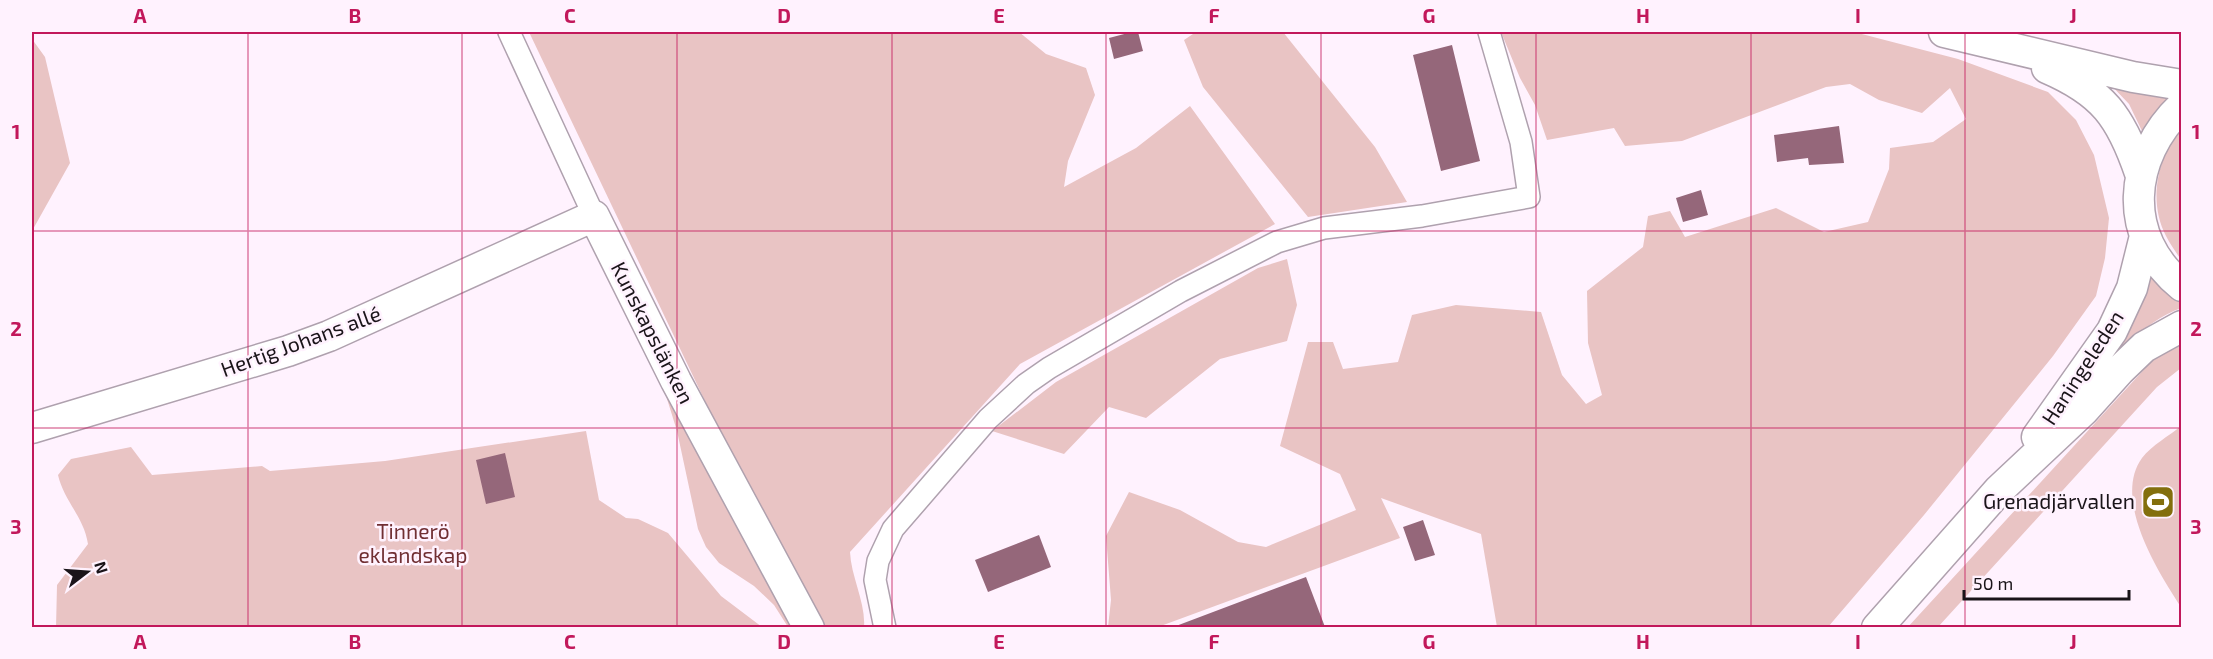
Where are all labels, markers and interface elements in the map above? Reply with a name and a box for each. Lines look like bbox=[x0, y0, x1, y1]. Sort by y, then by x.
text: A bbox=[133, 3, 147, 27]
text: B bbox=[349, 3, 361, 27]
text: C bbox=[564, 3, 576, 27]
text: D bbox=[777, 3, 791, 27]
text: E bbox=[993, 3, 1005, 27]
text: F bbox=[1208, 3, 1220, 27]
text: G bbox=[1423, 3, 1435, 27]
text: H bbox=[1636, 3, 1650, 27]
text: I bbox=[1855, 3, 1861, 27]
text: J bbox=[2069, 3, 2077, 27]
text: 1 bbox=[12, 119, 20, 143]
text: 1 bbox=[2192, 119, 2200, 143]
street label: Kunskapslänken bbox=[607, 257, 700, 408]
street label: Hertig Johans allé bbox=[217, 300, 384, 381]
street label: Haningeleden bbox=[2036, 305, 2128, 429]
text: 2 bbox=[10, 316, 22, 340]
text: 2 bbox=[2190, 316, 2202, 340]
sports icon: Grenadjärvallen bbox=[2140, 484, 2176, 520]
place label: Grenadjärvallen bbox=[1983, 488, 2135, 514]
text: 3 bbox=[10, 514, 22, 538]
text: 3 bbox=[2190, 514, 2202, 538]
park label: Tinnerö eklandskap bbox=[358, 518, 468, 567]
north arrow bbox=[57, 542, 117, 602]
text: N bbox=[91, 559, 113, 576]
scale bar bbox=[1964, 563, 2129, 601]
text: 50 m bbox=[1973, 572, 2013, 594]
text: A bbox=[133, 629, 147, 653]
text: B bbox=[349, 629, 361, 653]
text: C bbox=[564, 629, 576, 653]
text: D bbox=[777, 629, 791, 653]
text: E bbox=[993, 629, 1005, 653]
text: F bbox=[1208, 629, 1220, 653]
text: G bbox=[1423, 629, 1435, 653]
text: H bbox=[1636, 629, 1650, 653]
text: I bbox=[1855, 629, 1861, 653]
text: J bbox=[2069, 629, 2077, 653]

